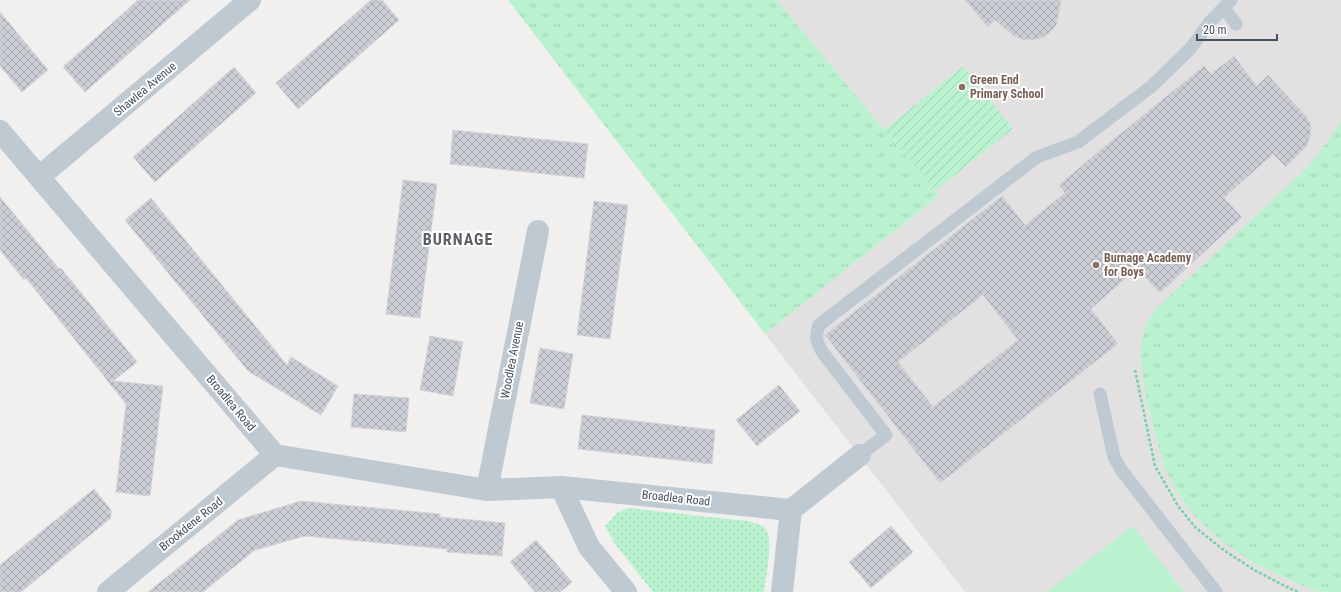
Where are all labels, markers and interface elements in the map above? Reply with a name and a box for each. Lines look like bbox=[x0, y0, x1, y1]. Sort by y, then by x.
scale bar bbox=[1197, 16, 1277, 42]
text: 20 m bbox=[1203, 23, 1227, 37]
street label: Shawlea Avenue bbox=[111, 59, 179, 119]
place label: Green End Primary School bbox=[970, 73, 1043, 101]
marker: Green End Primary School bbox=[957, 82, 967, 92]
district label: BURNAGE bbox=[423, 230, 493, 249]
place label: Burnage Academy for Boys bbox=[1104, 251, 1192, 279]
marker: Burnage Academy for Boys bbox=[1091, 260, 1101, 270]
street label: Woodlea Avenue bbox=[498, 320, 526, 400]
street label: Broadlea Road bbox=[204, 372, 258, 434]
street label: Broadlea Road bbox=[641, 487, 711, 509]
street label: Brookdene Road bbox=[157, 494, 225, 554]

